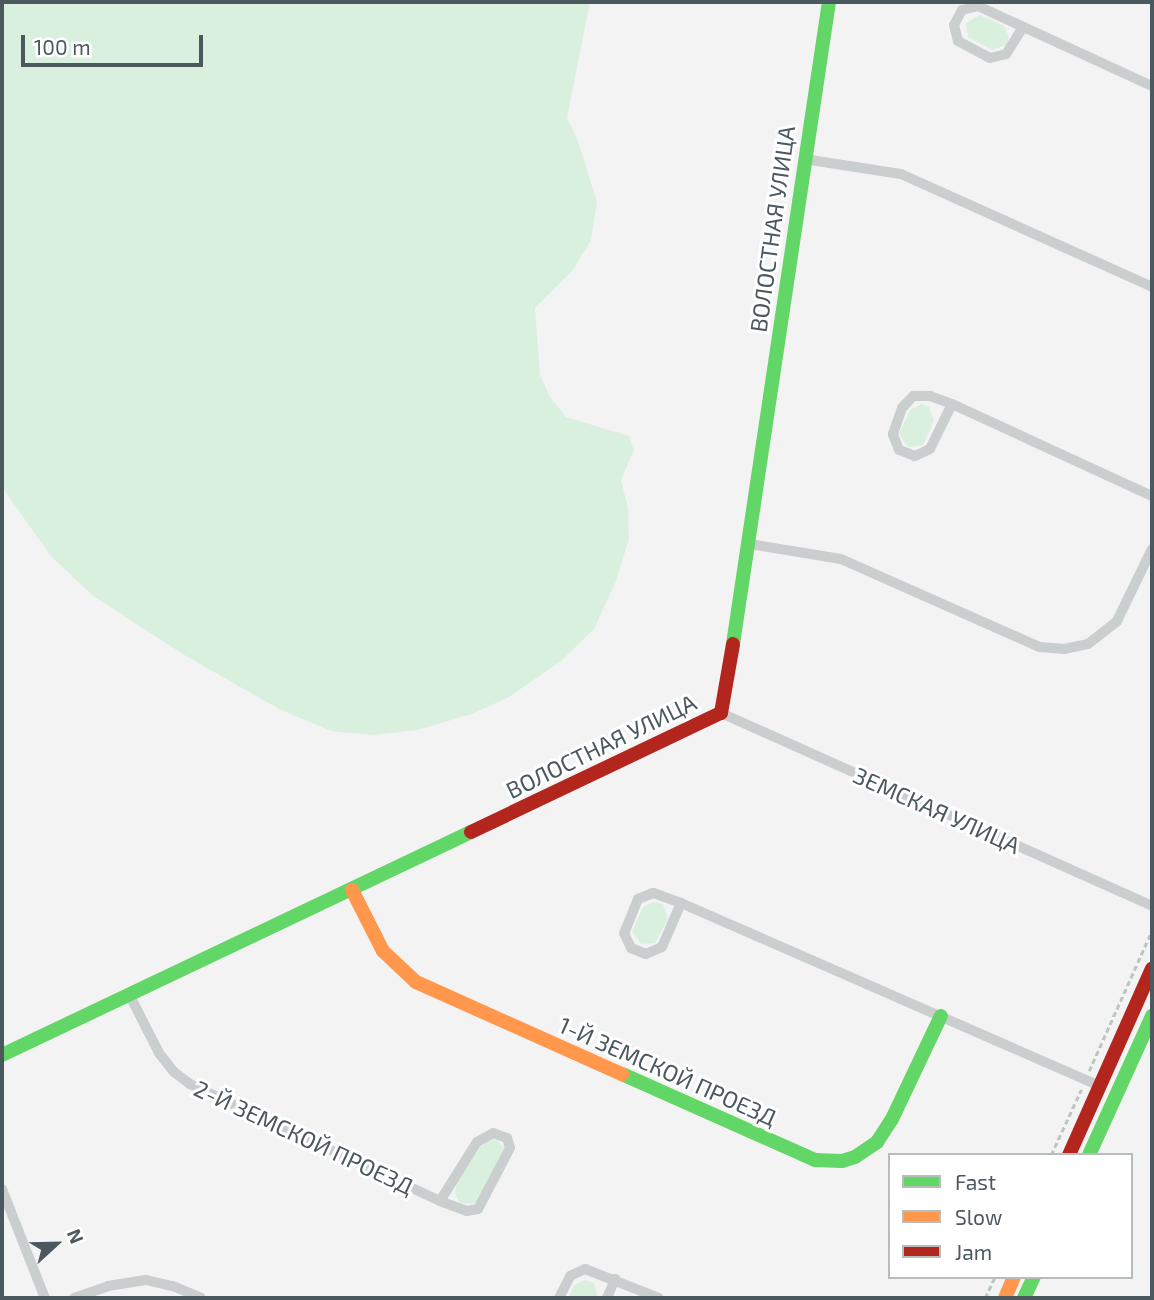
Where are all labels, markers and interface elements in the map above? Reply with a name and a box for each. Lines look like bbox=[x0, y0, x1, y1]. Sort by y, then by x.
scale bar bbox=[24, 21, 206, 65]
text: 100 m bbox=[34, 34, 91, 59]
street label: ВОЛОСТНАЯ УЛИЦА bbox=[744, 124, 800, 334]
street label: ВОЛОСТНАЯ УЛИЦА bbox=[501, 688, 701, 804]
street label: ЗЕМСКАЯ УЛИЦА bbox=[850, 761, 1024, 859]
street label: 1-Й ЗЕМСКОЙ ПРОЕЗД bbox=[555, 1011, 781, 1131]
street label: 2-Й ЗЕМСКОЙ ПРОЕЗД bbox=[190, 1074, 418, 1200]
legend bbox=[888, 1153, 1133, 1279]
text: Fast bbox=[955, 1169, 996, 1194]
text: Slow bbox=[955, 1204, 1002, 1229]
north arrow bbox=[21, 1209, 91, 1279]
text: N bbox=[63, 1225, 89, 1247]
text: Jam bbox=[955, 1239, 992, 1264]

